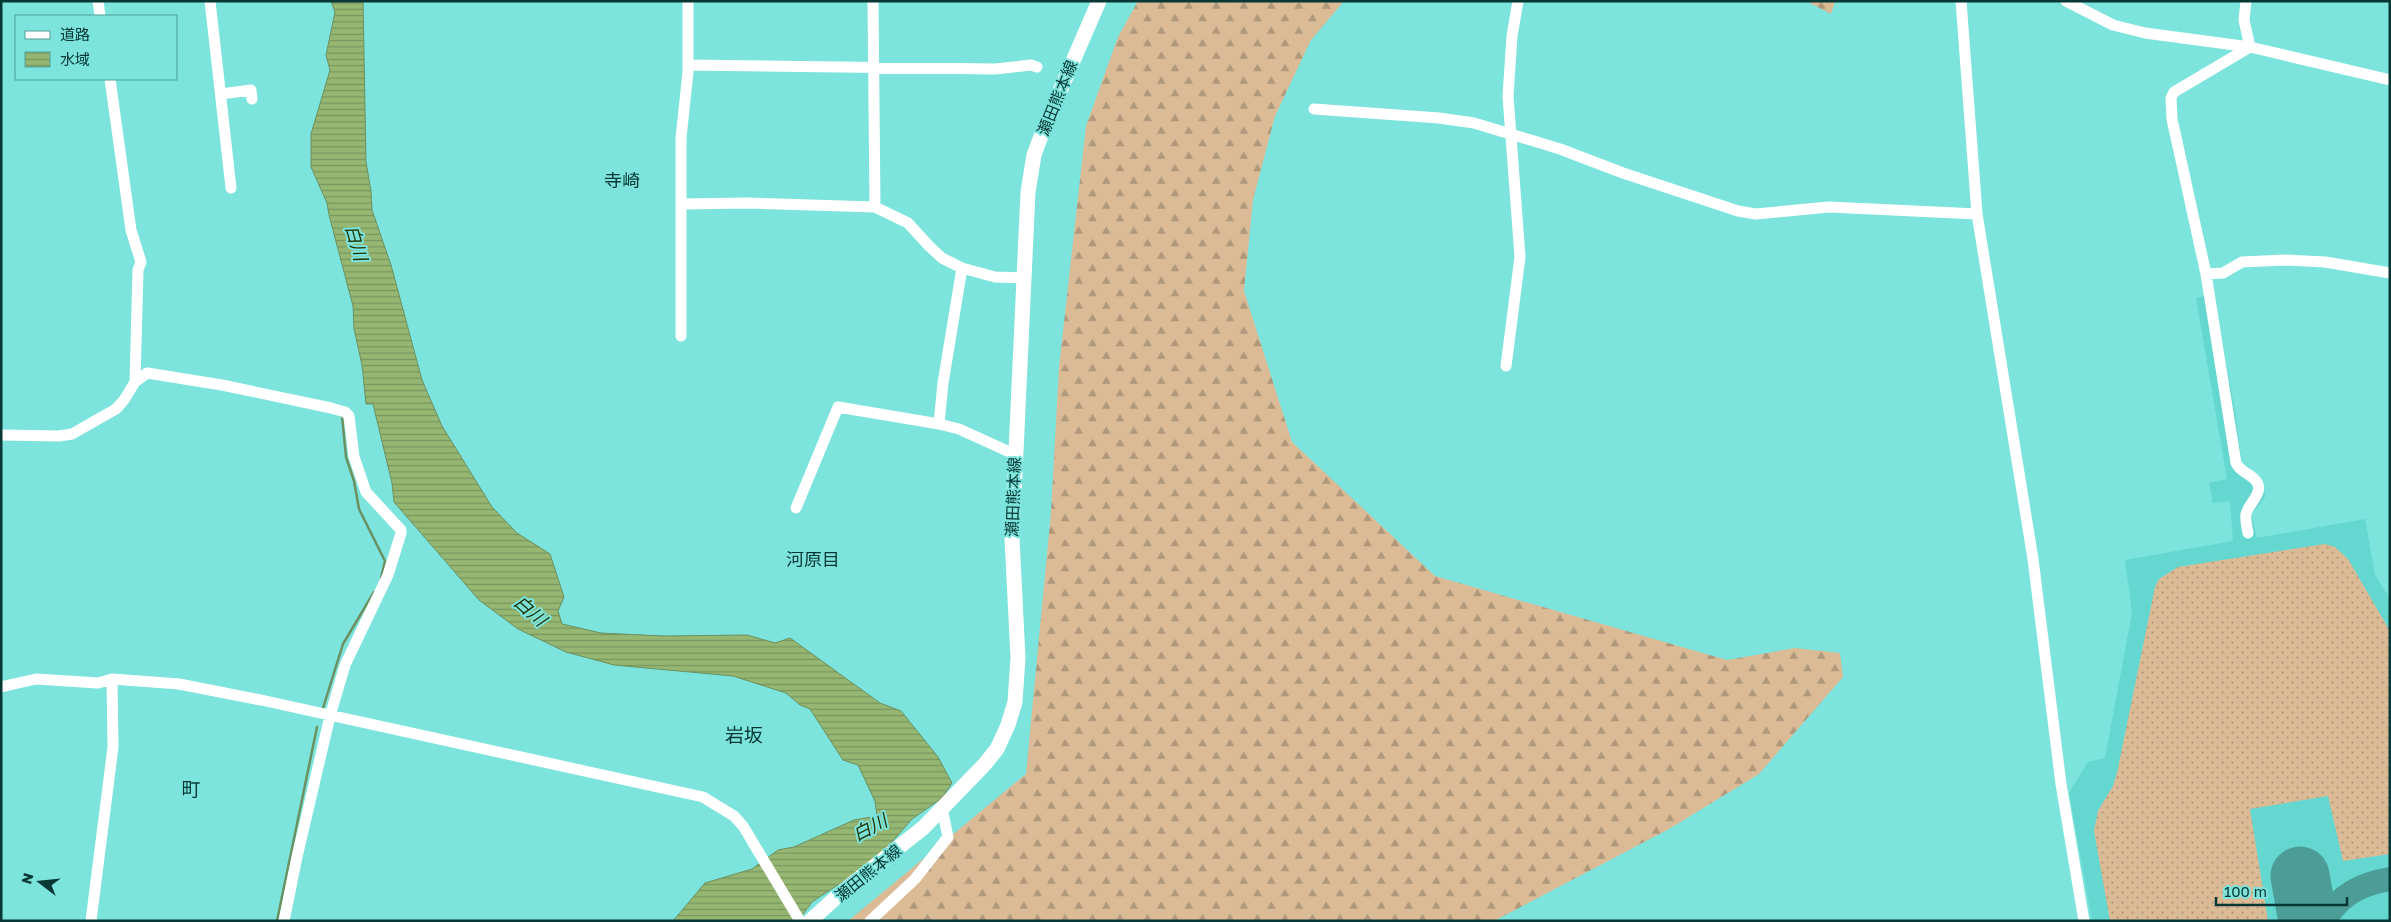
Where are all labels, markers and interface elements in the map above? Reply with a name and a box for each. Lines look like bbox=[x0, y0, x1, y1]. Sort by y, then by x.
legend bbox=[15, 15, 178, 80]
text: 道路 bbox=[60, 25, 90, 43]
text: 水域 bbox=[60, 50, 90, 68]
street label: 瀬田熊本線 bbox=[1033, 57, 1081, 139]
district label: 寺崎 bbox=[604, 169, 640, 191]
water label: 白川 bbox=[341, 222, 373, 265]
street label: 瀬田熊本線 bbox=[1002, 457, 1024, 537]
district label: 河原目 bbox=[786, 548, 840, 570]
water label: 白川 bbox=[510, 590, 553, 632]
district label: 岩坂 bbox=[725, 723, 763, 746]
district label: 町 bbox=[181, 777, 201, 800]
water label: 白川 bbox=[849, 808, 892, 845]
street label: 瀬田熊本線 bbox=[831, 840, 905, 906]
north arrow bbox=[15, 857, 65, 907]
text: N bbox=[17, 871, 37, 886]
scale bar bbox=[2216, 874, 2347, 906]
text: 100 m bbox=[2224, 882, 2267, 900]

